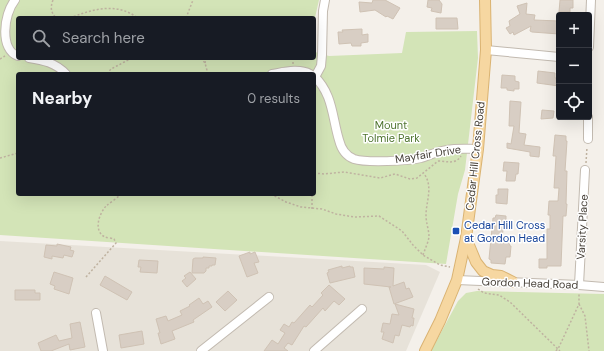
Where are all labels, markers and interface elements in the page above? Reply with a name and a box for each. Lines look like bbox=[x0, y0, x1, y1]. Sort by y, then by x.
map controls bbox=[556, 12, 592, 120]
button: + bbox=[556, 12, 592, 48]
search box bbox=[16, 16, 316, 60]
icon: search bbox=[30, 27, 52, 49]
text: Search here bbox=[62, 28, 145, 48]
button: − bbox=[556, 48, 592, 84]
button: locate bbox=[556, 84, 592, 120]
text: Nearby bbox=[32, 87, 92, 109]
text: 0 results bbox=[247, 90, 300, 107]
street label: Cedar Hill Cross Road bbox=[462, 101, 488, 211]
park label: Mount Tolmie Park bbox=[362, 118, 420, 145]
street label: Mayfair Drive bbox=[394, 142, 462, 166]
street label: Varsity Place bbox=[573, 194, 591, 260]
place label: Cedar Hill Cross at Gordon Head bbox=[464, 218, 545, 245]
marker: Cedar Hill Cross at Gordon Head bbox=[451, 226, 461, 236]
street label: Gordon Head Road bbox=[482, 274, 579, 292]

